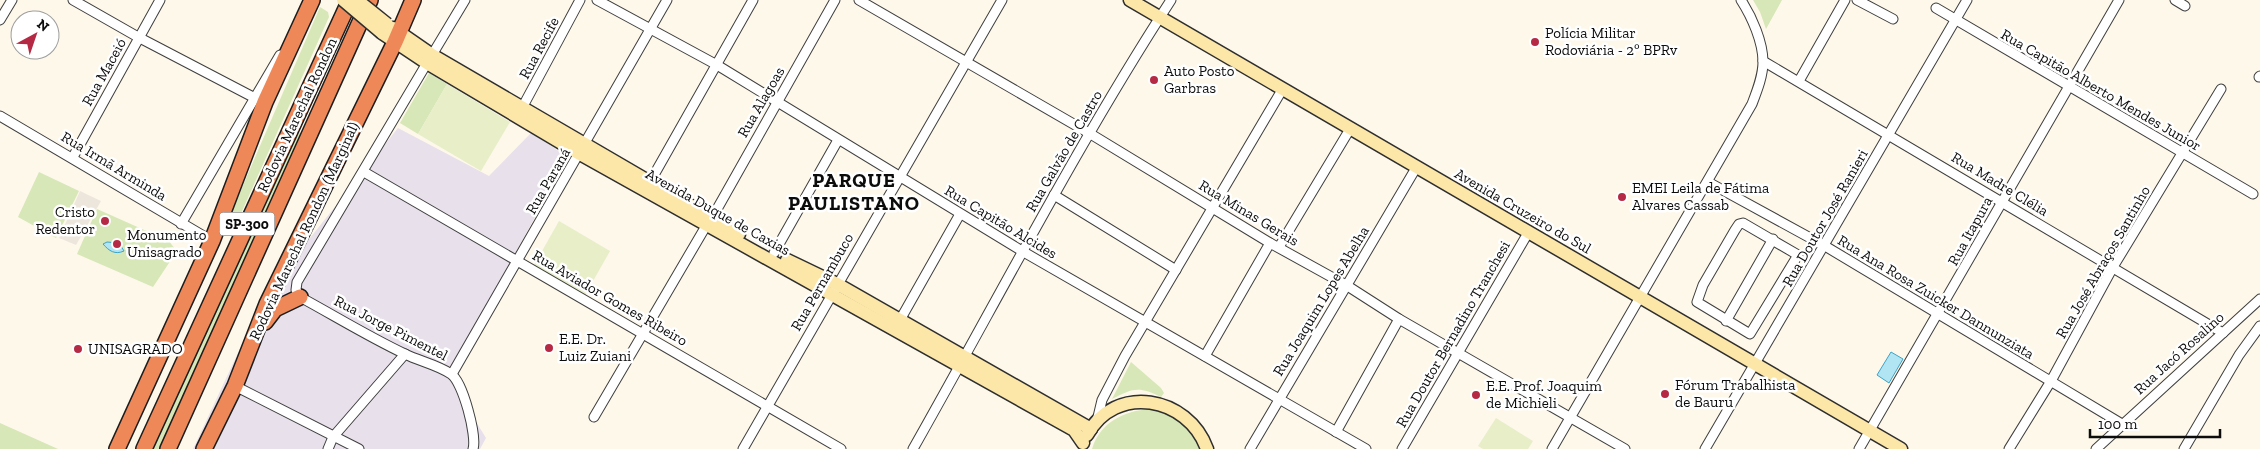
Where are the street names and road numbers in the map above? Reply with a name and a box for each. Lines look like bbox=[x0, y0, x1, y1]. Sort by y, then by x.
street label: Rua Recife bbox=[515, 14, 563, 82]
street label: Rua Capitão Alberto Mendes Junior bbox=[1998, 25, 2204, 155]
street label: Rodovia Marechal Rondon bbox=[253, 34, 341, 195]
street label: Rua Maceió bbox=[78, 35, 130, 109]
street label: Rua Alagoas bbox=[734, 63, 788, 141]
street label: Rua Galvão de Castro bbox=[1022, 87, 1106, 215]
street label: Rodovia Marechal Rondon (Marginal) bbox=[245, 119, 363, 343]
street label: Rua Irmã Arminda bbox=[58, 127, 170, 205]
street label: Rua Paraná bbox=[522, 145, 574, 217]
street label: Rua Doutor José Ranieri bbox=[1778, 146, 1872, 290]
street label: Rua Madre Clélia bbox=[1948, 148, 2052, 220]
street label: Avenida Cruzeiro do Sul bbox=[1451, 164, 1595, 258]
street label: Avenida Duque de Caxias bbox=[643, 165, 793, 259]
street label: Rua Minas Gerais bbox=[1196, 176, 1302, 250]
street label: Rua Capitão Alcides bbox=[942, 181, 1060, 263]
street label: Rua José Abraços Santinho bbox=[2052, 182, 2154, 341]
street label: Rua Itapura bbox=[1944, 193, 1996, 269]
road number: SP-300 bbox=[220, 212, 274, 235]
street label: Rua Joaquim Lopes Abelha bbox=[1269, 223, 1373, 379]
street label: Rua Pernambuco bbox=[787, 230, 857, 334]
street label: Rua Ana Rosa Zuicker Dannunziata bbox=[1834, 231, 2038, 363]
street label: Rua Doutor Bernadino Tranchesi bbox=[1392, 238, 1514, 430]
street label: Rua Aviador Gomes Ribeiro bbox=[529, 246, 691, 350]
street label: Rua Jorge Pimentel bbox=[331, 292, 451, 364]
street label: Rua Jacó Rosalino bbox=[2130, 308, 2228, 398]

